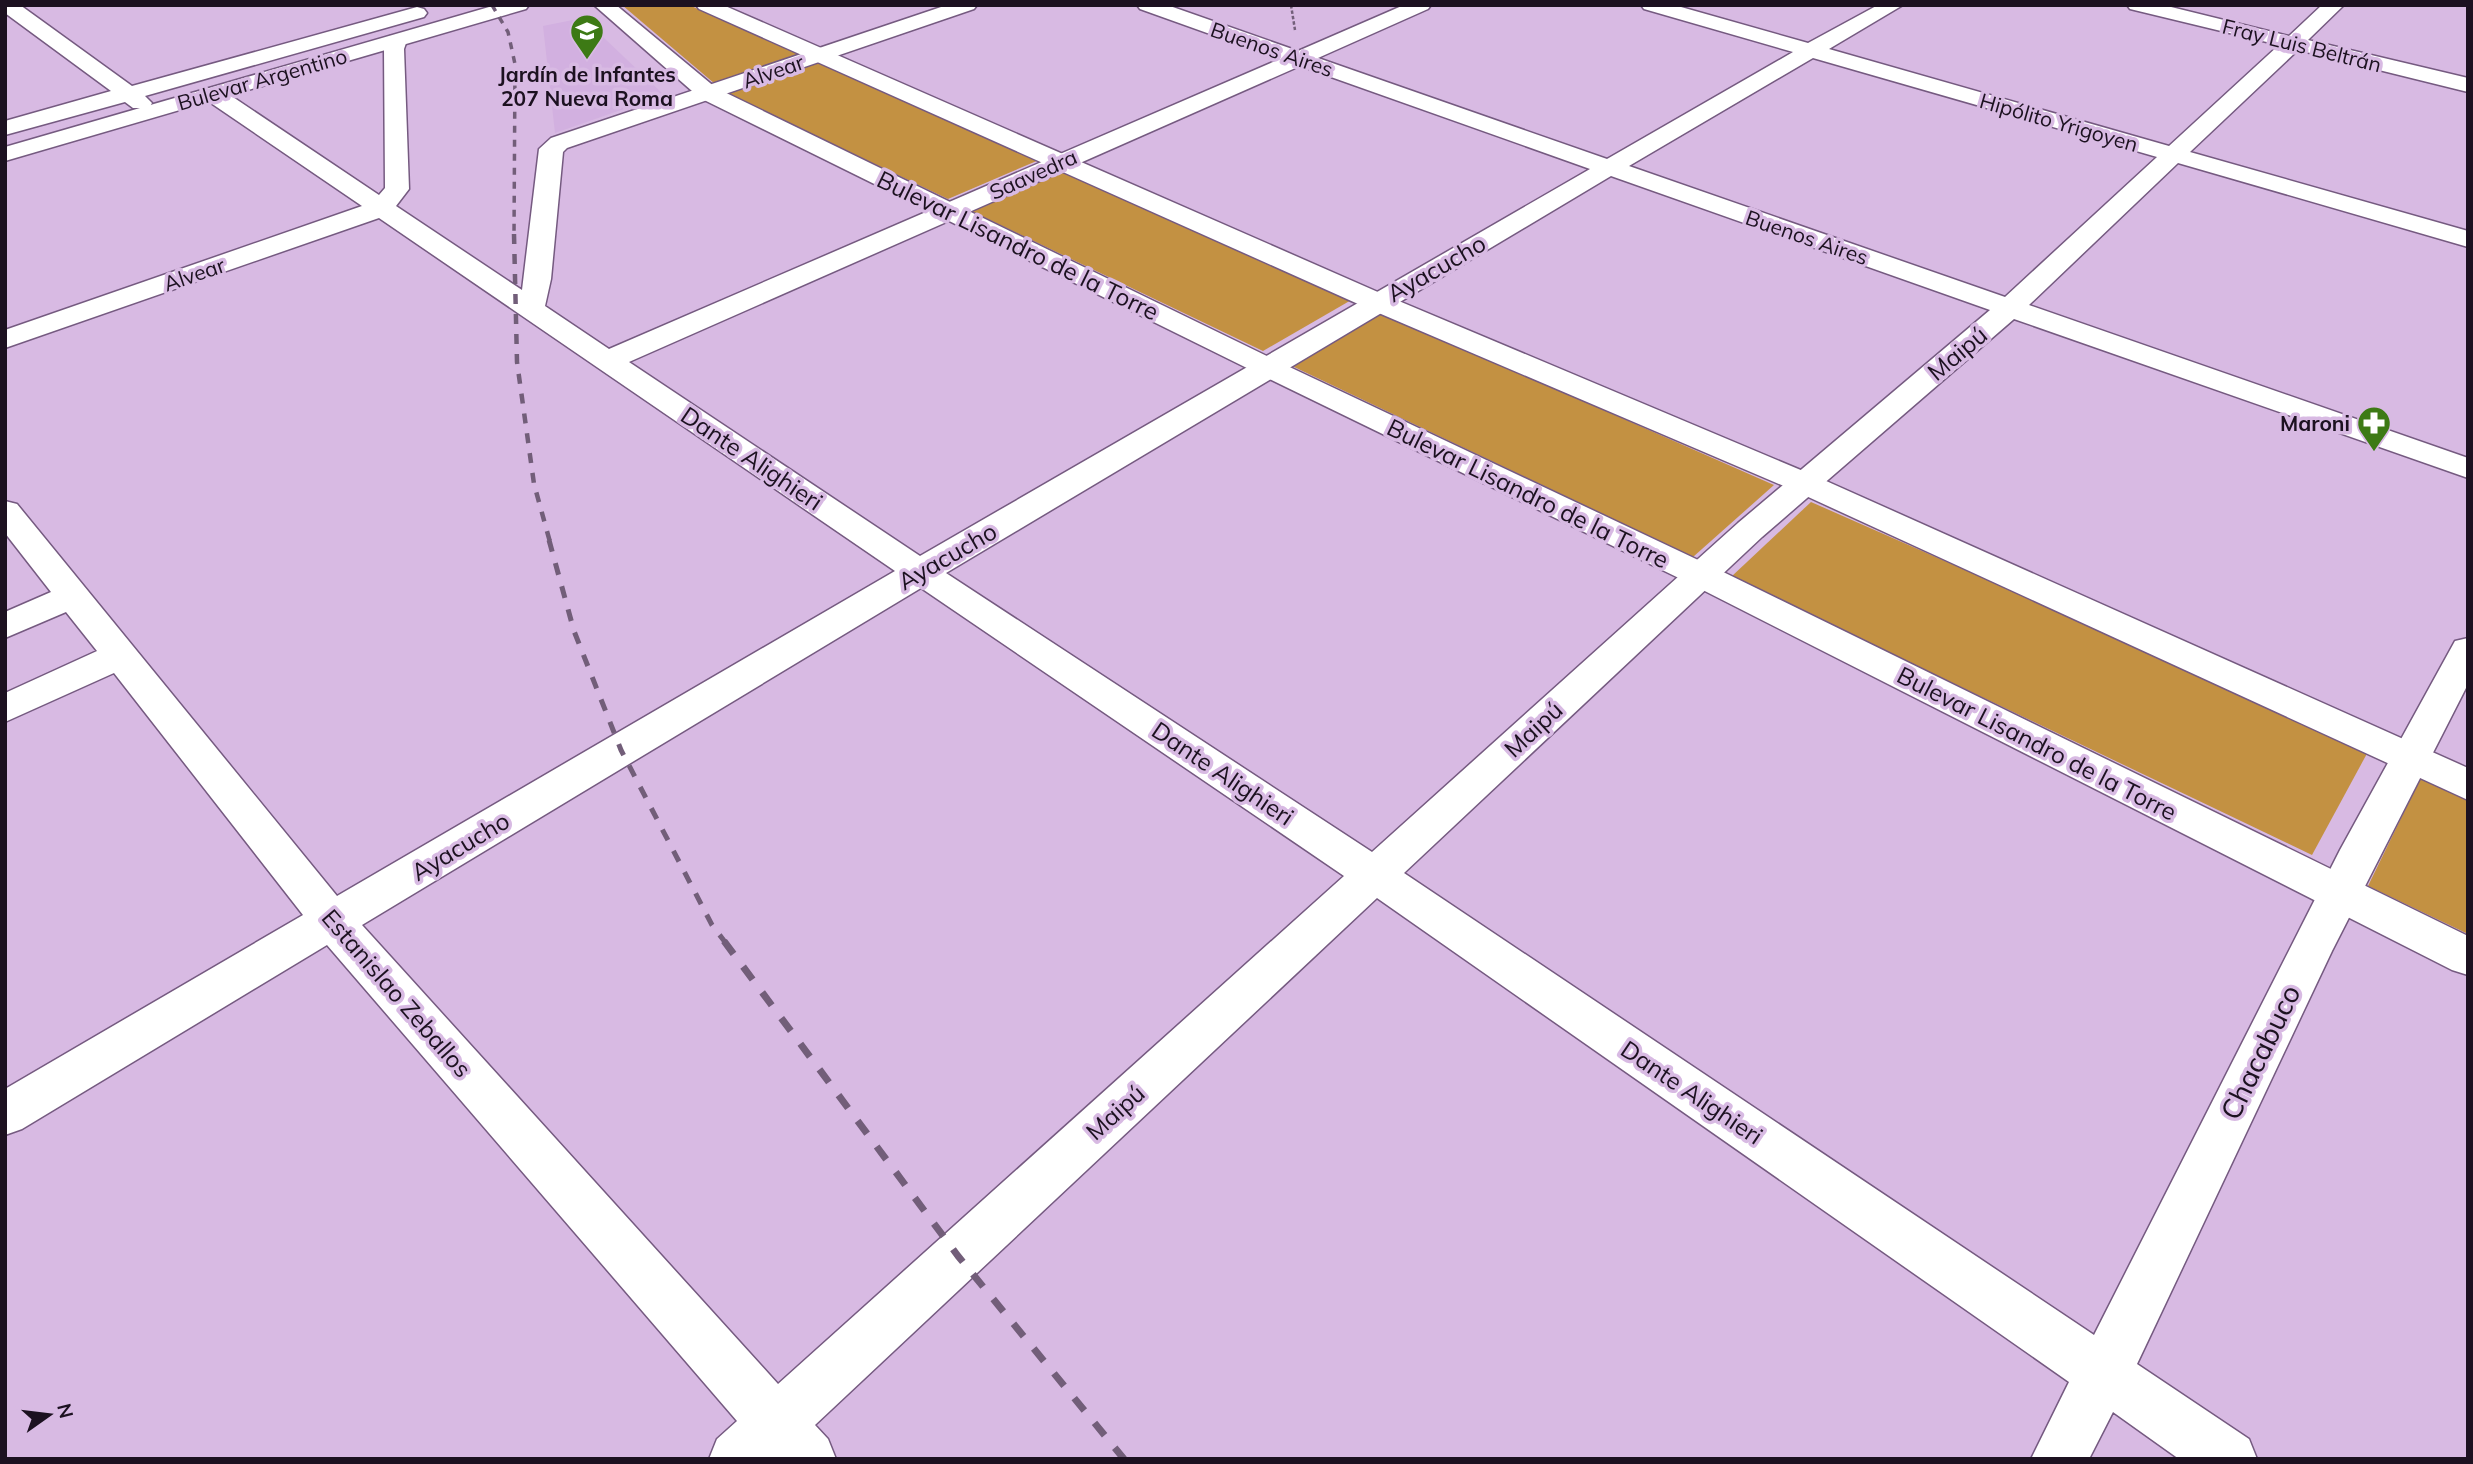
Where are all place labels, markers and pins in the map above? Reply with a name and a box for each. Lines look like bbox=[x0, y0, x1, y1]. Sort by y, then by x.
school or university icon: Jardín de Infantes 207 Nueva Roma bbox=[568, 12, 606, 61]
place label: Jardín de Infantes 207 Nueva Roma bbox=[498, 61, 676, 111]
pharmacy icon: Maroni bbox=[2355, 404, 2393, 453]
place label: Maroni bbox=[2280, 410, 2350, 436]

